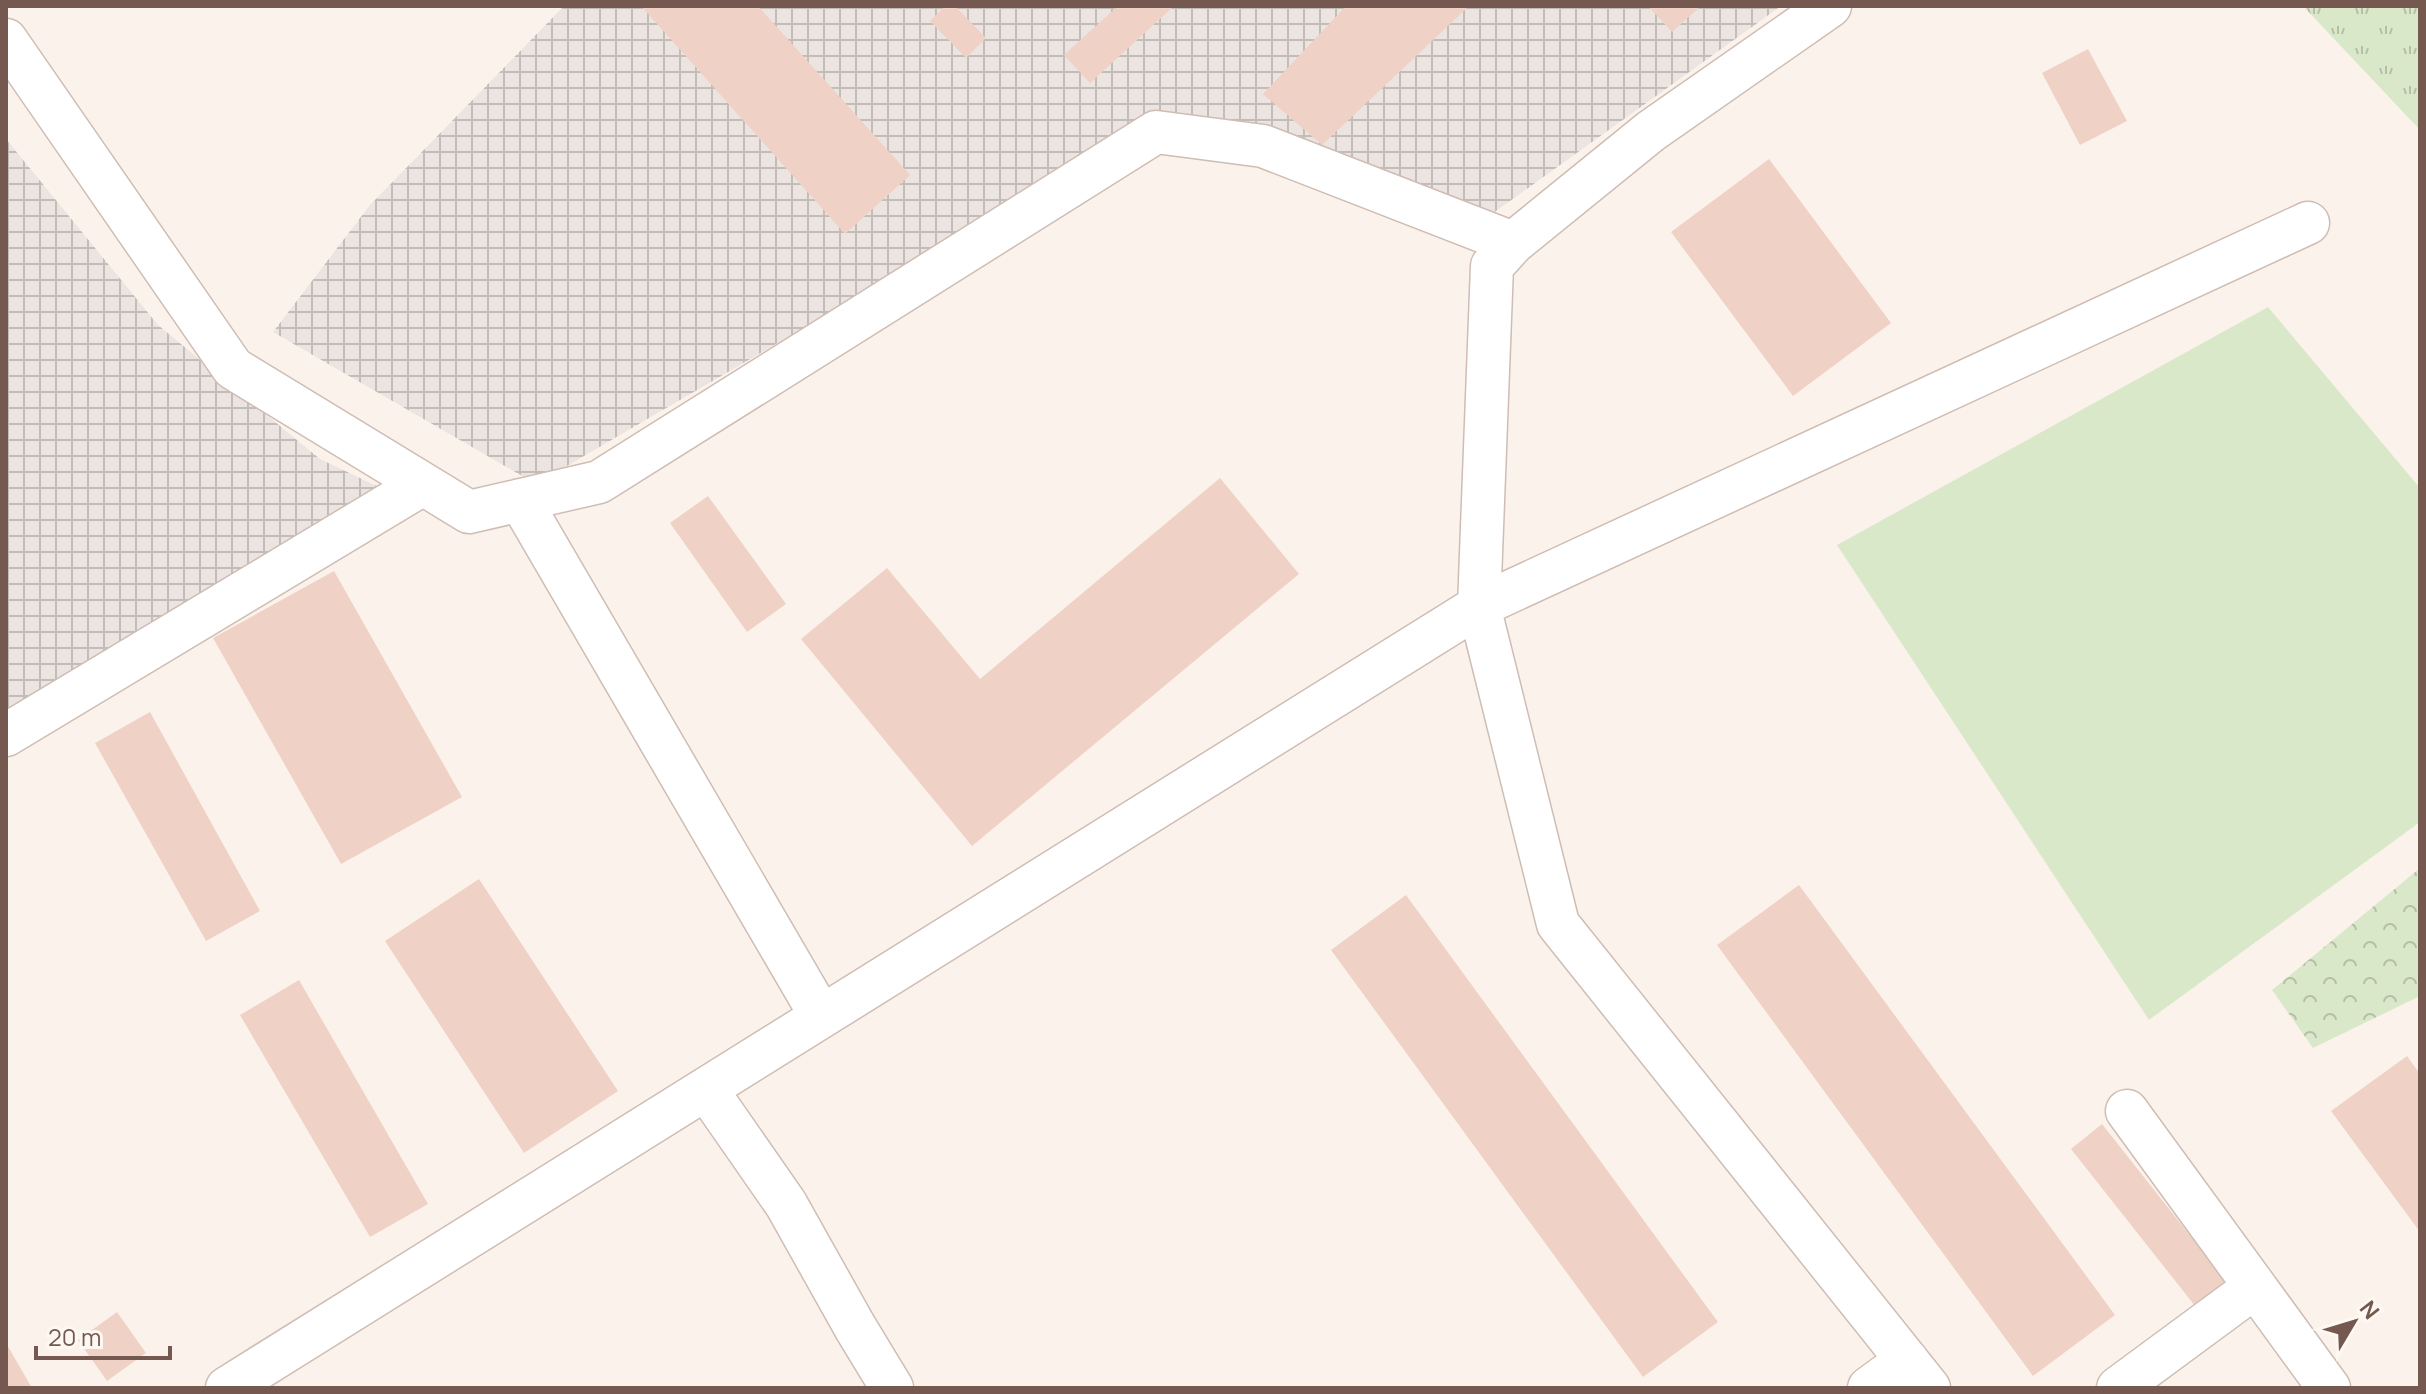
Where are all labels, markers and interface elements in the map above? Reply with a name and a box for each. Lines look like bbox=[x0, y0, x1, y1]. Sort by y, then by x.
north arrow bbox=[2314, 1282, 2394, 1362]
text: N bbox=[2353, 1294, 2386, 1325]
scale bar bbox=[36, 1310, 170, 1360]
text: 20 m bbox=[48, 1320, 101, 1353]

